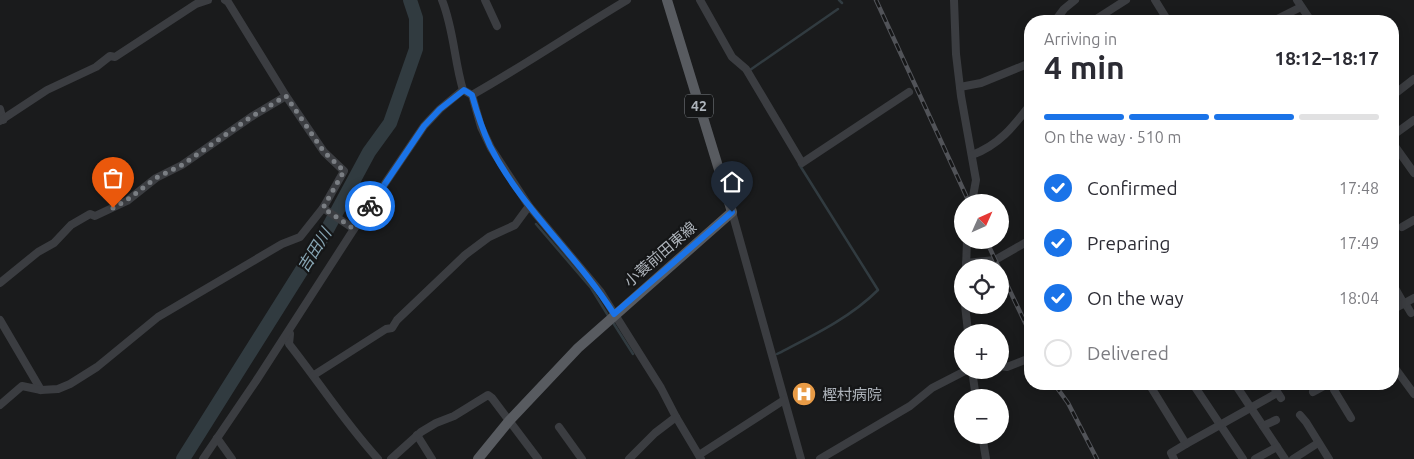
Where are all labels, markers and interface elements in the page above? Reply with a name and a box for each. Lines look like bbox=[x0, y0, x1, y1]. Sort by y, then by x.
text: Arriving in bbox=[1044, 30, 1117, 48]
text: 18:12–18:17 bbox=[1274, 47, 1379, 69]
text: 4 min bbox=[1044, 49, 1125, 85]
road number: 42 bbox=[685, 94, 713, 118]
text: On the way · 510 m bbox=[1044, 128, 1181, 146]
pin bbox=[92, 157, 134, 208]
pin bbox=[711, 161, 753, 212]
icon: bag bbox=[99, 164, 127, 192]
icon: home bbox=[718, 168, 746, 196]
icon: check bbox=[1044, 174, 1072, 202]
text: Confirmed bbox=[1087, 177, 1178, 199]
text: 17:48 bbox=[1339, 179, 1379, 197]
courier bbox=[345, 181, 395, 231]
icon: bike bbox=[356, 192, 384, 220]
north arrow bbox=[954, 194, 1009, 249]
map controls bbox=[954, 194, 1009, 444]
street label: 小蓑前田東線 bbox=[620, 218, 700, 290]
water label: 吉田川 bbox=[294, 223, 335, 275]
icon: check bbox=[1044, 229, 1072, 257]
text: Preparing bbox=[1087, 232, 1171, 254]
text: 17:49 bbox=[1339, 234, 1379, 252]
button: locate bbox=[954, 259, 1009, 314]
icon: check bbox=[1044, 284, 1072, 312]
text: On the way bbox=[1087, 287, 1184, 309]
text: 18:04 bbox=[1339, 289, 1379, 307]
button: + bbox=[954, 324, 1009, 379]
text: Delivered bbox=[1087, 342, 1169, 364]
hospital icon: 樫村病院 bbox=[791, 381, 817, 407]
place label: 樫村病院 bbox=[822, 386, 882, 403]
button: − bbox=[954, 389, 1009, 444]

